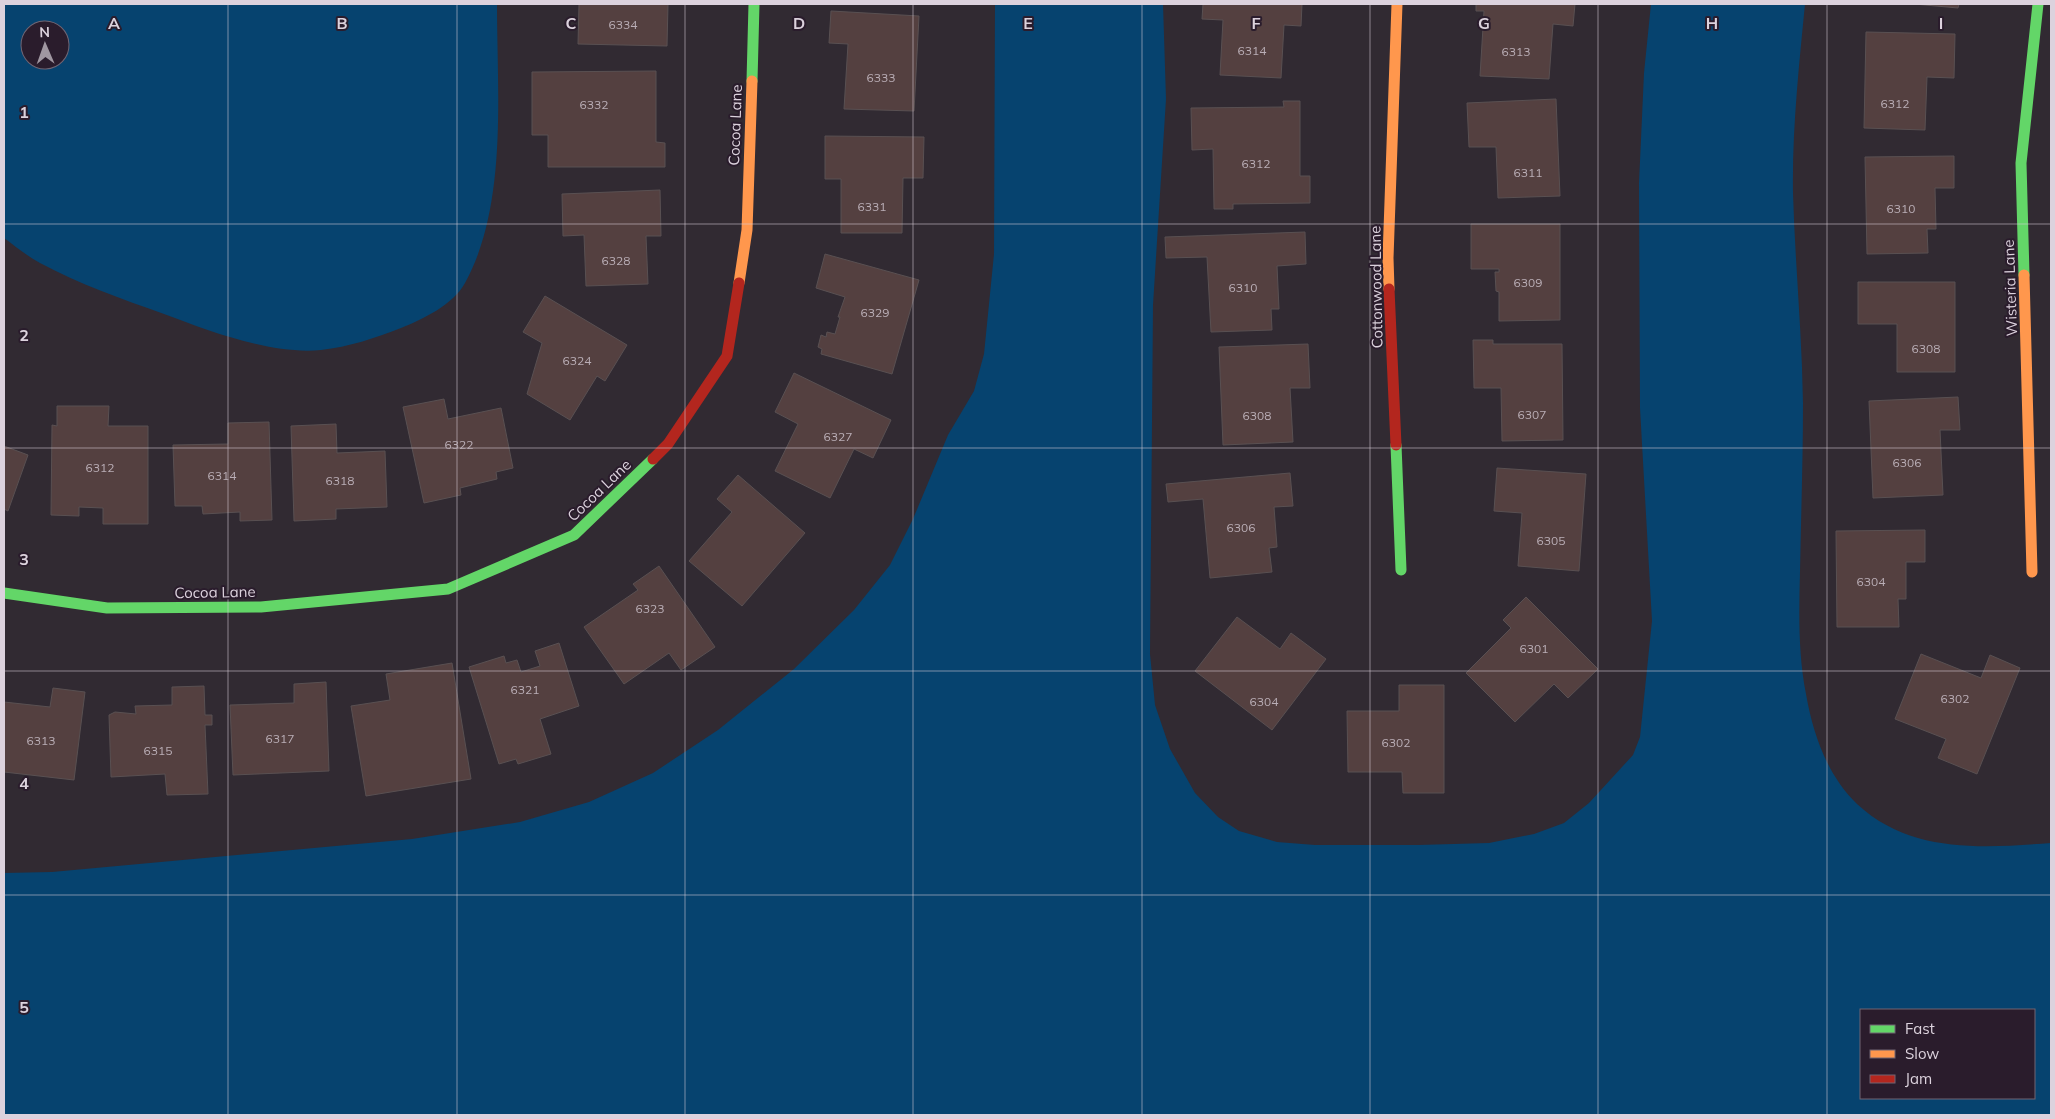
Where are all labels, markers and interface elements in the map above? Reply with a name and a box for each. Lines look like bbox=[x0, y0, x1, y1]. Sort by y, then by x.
text: A bbox=[108, 13, 120, 33]
text: B bbox=[336, 13, 348, 33]
text: C bbox=[566, 13, 577, 33]
text: D bbox=[793, 13, 805, 33]
text: E bbox=[1023, 13, 1033, 33]
text: F bbox=[1251, 13, 1261, 33]
text: G bbox=[1478, 13, 1490, 33]
text: H bbox=[1706, 13, 1718, 33]
text: I bbox=[1939, 13, 1943, 33]
house number: 6334 bbox=[609, 17, 637, 32]
north arrow bbox=[20, 20, 70, 70]
text: N bbox=[39, 23, 50, 41]
house number: 6314 bbox=[1238, 43, 1266, 58]
house number: 6313 bbox=[1502, 44, 1530, 59]
house number: 6333 bbox=[867, 70, 895, 85]
street label: Cocoa Lane bbox=[724, 84, 746, 166]
house number: 6312 bbox=[1881, 96, 1909, 111]
house number: 6332 bbox=[580, 97, 608, 112]
text: 1 bbox=[19, 102, 29, 122]
house number: 6312 bbox=[1242, 156, 1270, 171]
house number: 6311 bbox=[1514, 165, 1542, 180]
house number: 6331 bbox=[858, 199, 886, 214]
house number: 6310 bbox=[1887, 201, 1915, 216]
street label: Cottonwood Lane bbox=[1365, 225, 1387, 349]
street label: Wisteria Lane bbox=[1999, 239, 2021, 337]
house number: 6328 bbox=[602, 253, 630, 268]
house number: 6309 bbox=[1514, 275, 1542, 290]
house number: 6310 bbox=[1229, 280, 1257, 295]
house number: 6329 bbox=[861, 305, 889, 320]
text: 2 bbox=[19, 325, 29, 345]
house number: 6308 bbox=[1912, 341, 1940, 356]
house number: 6324 bbox=[563, 353, 591, 368]
house number: 6307 bbox=[1518, 407, 1546, 422]
house number: 6308 bbox=[1243, 408, 1271, 423]
house number: 6327 bbox=[824, 429, 852, 444]
house number: 6322 bbox=[445, 437, 473, 452]
street label: Cocoa Lane bbox=[563, 455, 635, 525]
house number: 6306 bbox=[1893, 455, 1921, 470]
house number: 6312 bbox=[86, 460, 114, 475]
house number: 6314 bbox=[208, 468, 236, 483]
house number: 6318 bbox=[326, 473, 354, 488]
house number: 6306 bbox=[1227, 520, 1255, 535]
house number: 6305 bbox=[1537, 533, 1565, 548]
text: 3 bbox=[19, 549, 29, 569]
house number: 6304 bbox=[1857, 574, 1885, 589]
street label: Cocoa Lane bbox=[174, 582, 256, 602]
house number: 6323 bbox=[636, 601, 664, 616]
house number: 6301 bbox=[1520, 641, 1548, 656]
house number: 6321 bbox=[511, 682, 539, 697]
house number: 6302 bbox=[1941, 691, 1969, 706]
house number: 6304 bbox=[1250, 694, 1278, 709]
house number: 6317 bbox=[266, 731, 294, 746]
house number: 6313 bbox=[27, 733, 55, 748]
house number: 6302 bbox=[1382, 735, 1410, 750]
house number: 6315 bbox=[144, 743, 172, 758]
text: 4 bbox=[19, 773, 29, 793]
text: 5 bbox=[19, 997, 29, 1017]
legend bbox=[1860, 1009, 2035, 1099]
text: Fast bbox=[1905, 1019, 1935, 1038]
text: Slow bbox=[1905, 1044, 1939, 1063]
text: Jam bbox=[1905, 1069, 1932, 1088]

